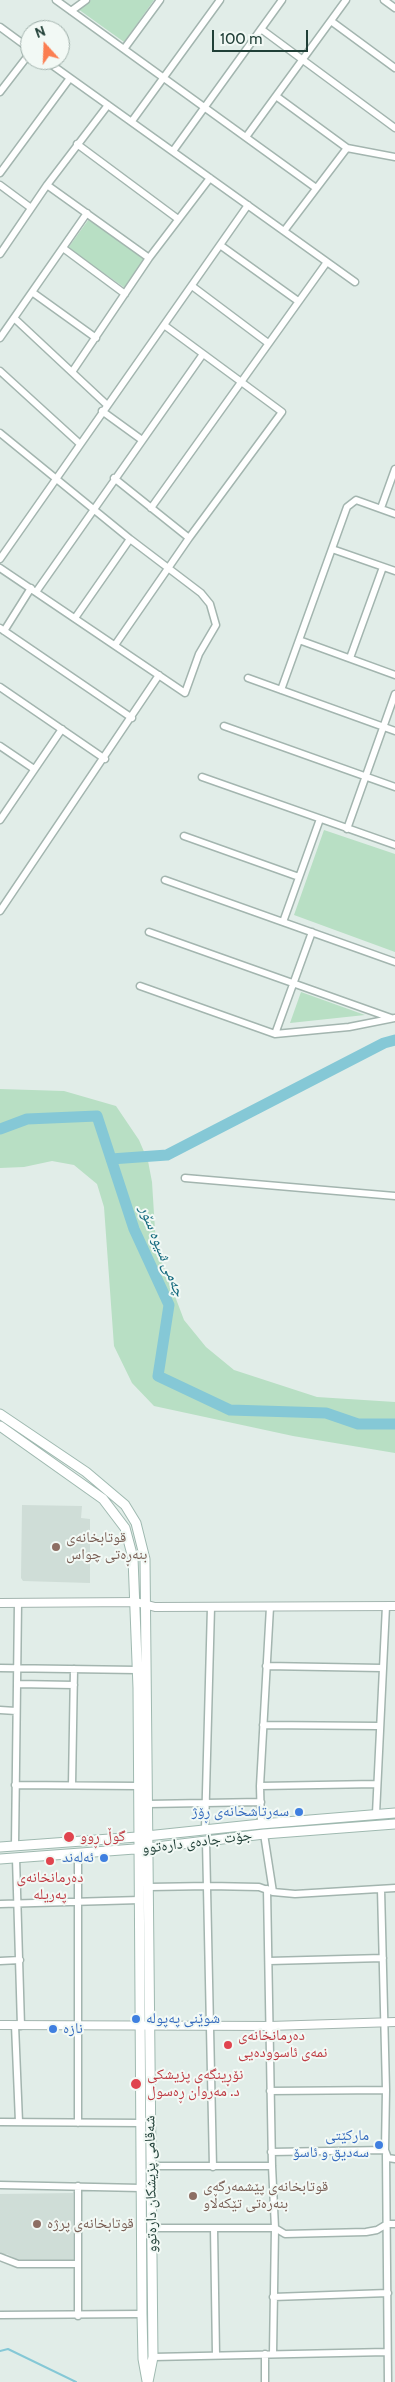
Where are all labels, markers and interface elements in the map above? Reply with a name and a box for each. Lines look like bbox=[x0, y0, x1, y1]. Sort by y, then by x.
north arrow bbox=[20, 20, 70, 70]
scale bar bbox=[215, 20, 311, 52]
text: N bbox=[32, 22, 48, 42]
text: 100 m bbox=[220, 30, 262, 48]
water label: چەمی شیوە سۆر bbox=[135, 1203, 189, 1299]
place label: قوتابخانەی بنەڕەتی چواس bbox=[66, 1529, 147, 1564]
marker: قوتابخانەی بنەڕەتی چواس bbox=[50, 1541, 62, 1553]
place label: سەرتاشخانەی ڕۆژ bbox=[192, 1803, 289, 1821]
marker: سەرتاشخانەی ڕۆژ bbox=[293, 1806, 305, 1818]
street label: جۆت جادەی دارەتوو bbox=[141, 1826, 253, 1858]
place label: گوڵ ڕوو bbox=[80, 1828, 125, 1846]
marker: گوڵ ڕوو bbox=[62, 1830, 76, 1844]
place label: ئەلەند bbox=[62, 1849, 94, 1867]
marker: ئەلەند bbox=[98, 1852, 110, 1864]
marker: دەرمانخانەی پەریلە bbox=[44, 1855, 56, 1867]
place label: دەرمانخانەی پەریلە bbox=[17, 1869, 83, 1904]
place label: شوێنی پەپولە bbox=[146, 2010, 220, 2028]
marker: شوێنی پەپولە bbox=[130, 2013, 142, 2025]
place label: نازە bbox=[63, 2020, 83, 2038]
marker: نازە bbox=[47, 2023, 59, 2035]
place label: دەرمانخانەی نمەی ئاسوودەیی bbox=[238, 2027, 327, 2062]
marker: دەرمانخانەی نمەی ئاسوودەیی bbox=[222, 2039, 234, 2051]
place label: نۆڕینگەی پزیشکی د. مەروان ڕەسول bbox=[147, 2066, 243, 2101]
marker: نۆڕینگەی پزیشکی د. مەروان ڕەسول bbox=[129, 2077, 143, 2091]
street label: شەقامی پزیشکان دارەتوو bbox=[141, 2115, 161, 2253]
place label: مارکێتی سەدیق و ئاسۆ bbox=[293, 2127, 369, 2162]
marker: مارکێتی سەدیق و ئاسۆ bbox=[373, 2139, 385, 2151]
place label: قوتابخانەی پێشمەرگەی بنەرەتی تێکەڵاو bbox=[203, 2178, 328, 2213]
marker: قوتابخانەی پێشمەرگەی بنەرەتی تێکەڵاو bbox=[187, 2190, 199, 2202]
place label: قوتابخانەی پرژە bbox=[47, 2215, 134, 2233]
marker: قوتابخانەی پرژە bbox=[31, 2218, 43, 2230]

